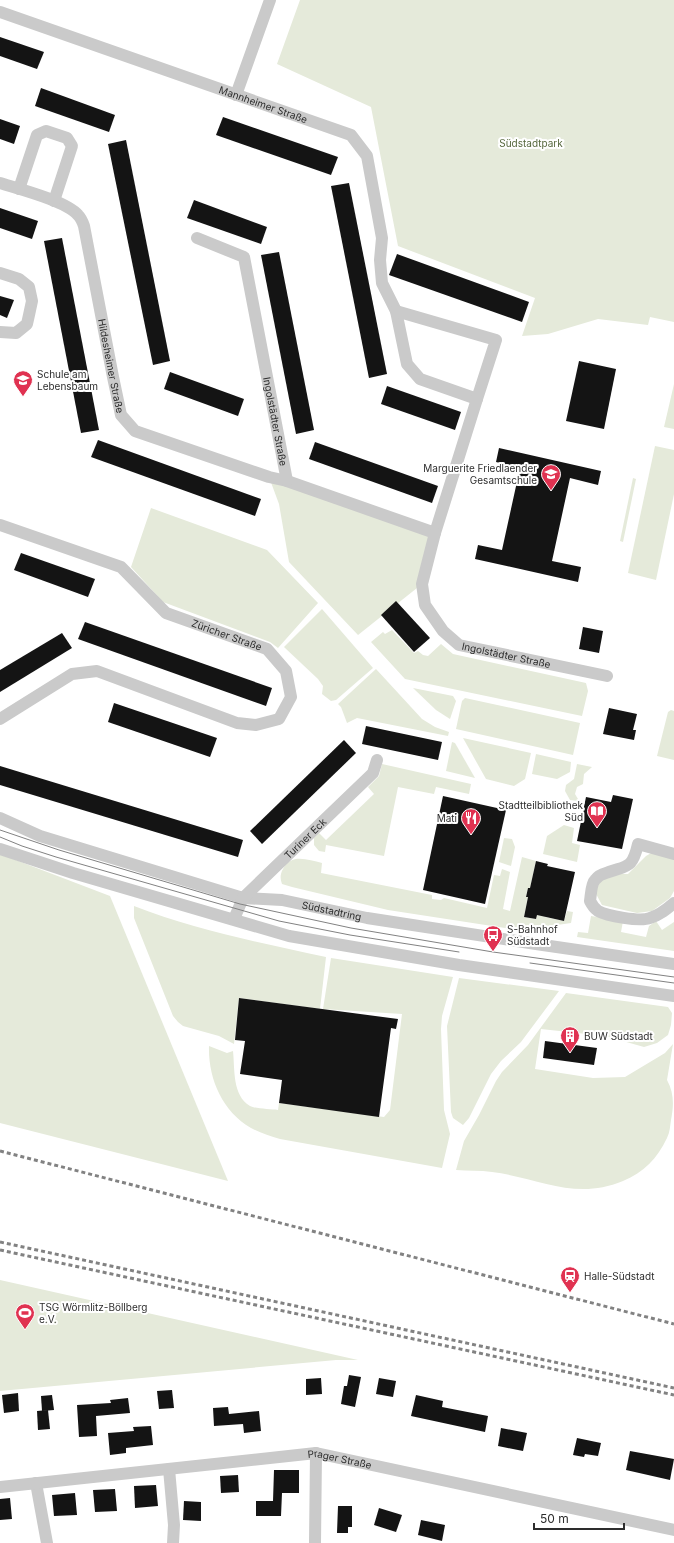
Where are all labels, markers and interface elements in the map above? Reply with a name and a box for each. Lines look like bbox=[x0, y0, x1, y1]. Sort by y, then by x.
street label: Mannheimer Straße bbox=[217, 83, 309, 125]
park label: Südstadtpark bbox=[499, 137, 563, 149]
street label: Hildesheimer Straße bbox=[96, 318, 126, 414]
place label: Schule am Lebensbaum bbox=[37, 368, 98, 392]
school or university icon: Schule am Lebensbaum bbox=[12, 369, 34, 397]
street label: Ingolstädter Straße bbox=[261, 376, 290, 467]
place label: Marguerite Friedlaender Gesamtschule bbox=[423, 462, 537, 486]
school or university icon: Marguerite Friedlaender Gesamtschule bbox=[540, 463, 562, 491]
street label: Züricher Straße bbox=[190, 617, 264, 653]
street label: Ingolstädter Straße bbox=[461, 640, 552, 670]
place label: Stadtteilbibliothek Süd bbox=[498, 799, 584, 823]
library icon: Stadtteilbibliothek Süd bbox=[586, 800, 608, 828]
restaurant icon: Mati bbox=[460, 807, 482, 835]
place label: Mati bbox=[437, 812, 457, 824]
street label: Turiner Eck bbox=[282, 815, 329, 861]
street label: Südstadtring bbox=[301, 898, 363, 923]
place label: S-Bahnhof Südstadt bbox=[507, 923, 558, 947]
bus stop icon: S-Bahnhof Südstadt bbox=[482, 924, 504, 952]
building icon: BUW Südstadt bbox=[559, 1025, 581, 1053]
place label: BUW Südstadt bbox=[584, 1030, 654, 1042]
station icon: Halle-Südstadt bbox=[559, 1265, 581, 1293]
place label: Halle-Südstadt bbox=[584, 1270, 655, 1282]
place label: TSG Wörmlitz-Böllberg e.V. bbox=[39, 1301, 147, 1325]
sports icon: TSG Wörmlitz-Böllberg e.V. bbox=[14, 1302, 36, 1330]
street label: Prager Straße bbox=[307, 1447, 373, 1471]
scale bar bbox=[534, 1505, 624, 1531]
text: 50 m bbox=[540, 1511, 569, 1526]

